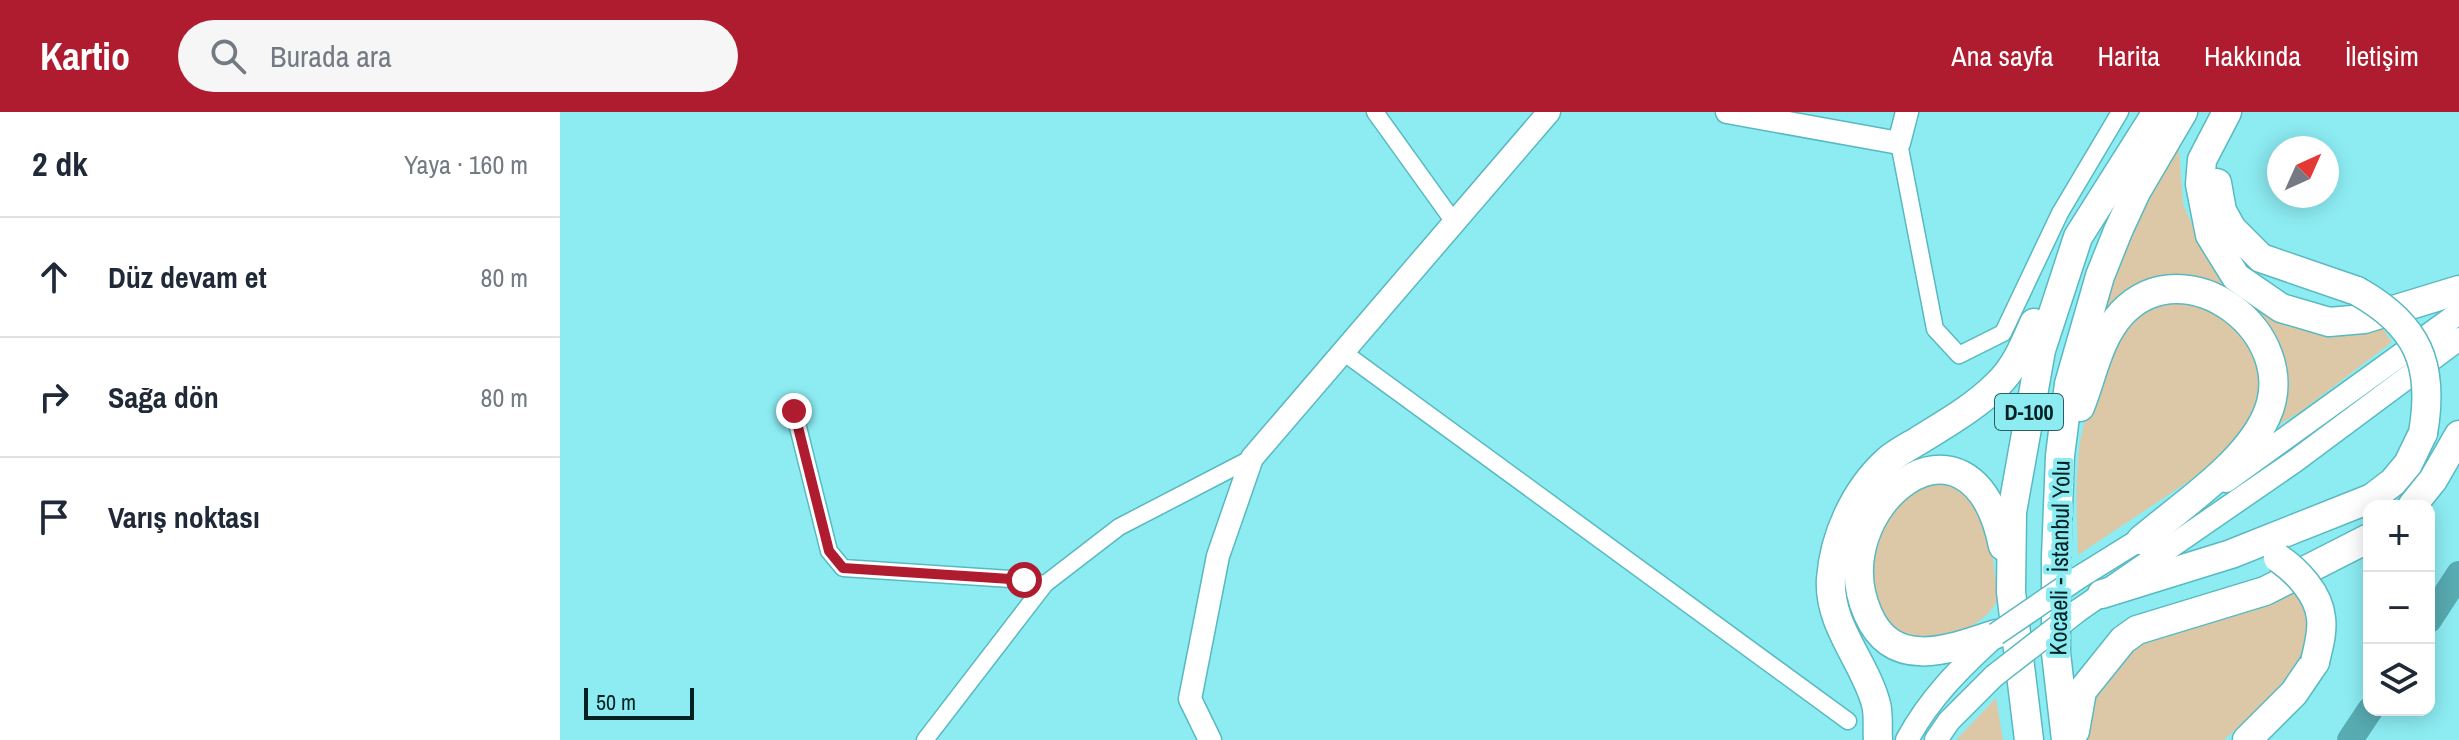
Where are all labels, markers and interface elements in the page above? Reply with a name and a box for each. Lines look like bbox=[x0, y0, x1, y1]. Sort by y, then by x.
search box bbox=[178, 20, 738, 92]
text: Kartio bbox=[40, 31, 130, 82]
icon: search bbox=[206, 34, 250, 78]
text: Burada ara bbox=[270, 36, 392, 76]
text: Ana sayfa bbox=[1951, 37, 2053, 75]
text: Harita bbox=[2097, 37, 2160, 75]
text: Hakkında bbox=[2204, 37, 2301, 75]
text: İletişim bbox=[2345, 37, 2419, 75]
north arrow bbox=[2267, 136, 2339, 208]
text: 2 dk bbox=[32, 141, 88, 187]
text: Yaya · 160 m bbox=[404, 147, 528, 182]
icon: ahead bbox=[32, 255, 76, 299]
text: Düz devam et bbox=[108, 257, 267, 297]
text: 80 m bbox=[481, 260, 528, 295]
icon: right bbox=[32, 375, 76, 419]
text: Sağa dön bbox=[108, 377, 219, 417]
text: 80 m bbox=[481, 380, 528, 415]
route end bbox=[776, 393, 812, 429]
road number: D-100 bbox=[1995, 394, 2063, 430]
street label: Kocaeli - İstanbul Yolu bbox=[2041, 460, 2077, 656]
icon: arrive bbox=[32, 495, 76, 539]
text: Varış noktası bbox=[108, 497, 260, 537]
map controls bbox=[2363, 500, 2435, 716]
button: + bbox=[2363, 500, 2435, 572]
route start bbox=[1006, 562, 1042, 598]
button: − bbox=[2363, 572, 2435, 644]
button: layers bbox=[2363, 644, 2435, 716]
scale bar bbox=[584, 684, 694, 720]
text: 50 m bbox=[596, 687, 636, 717]

